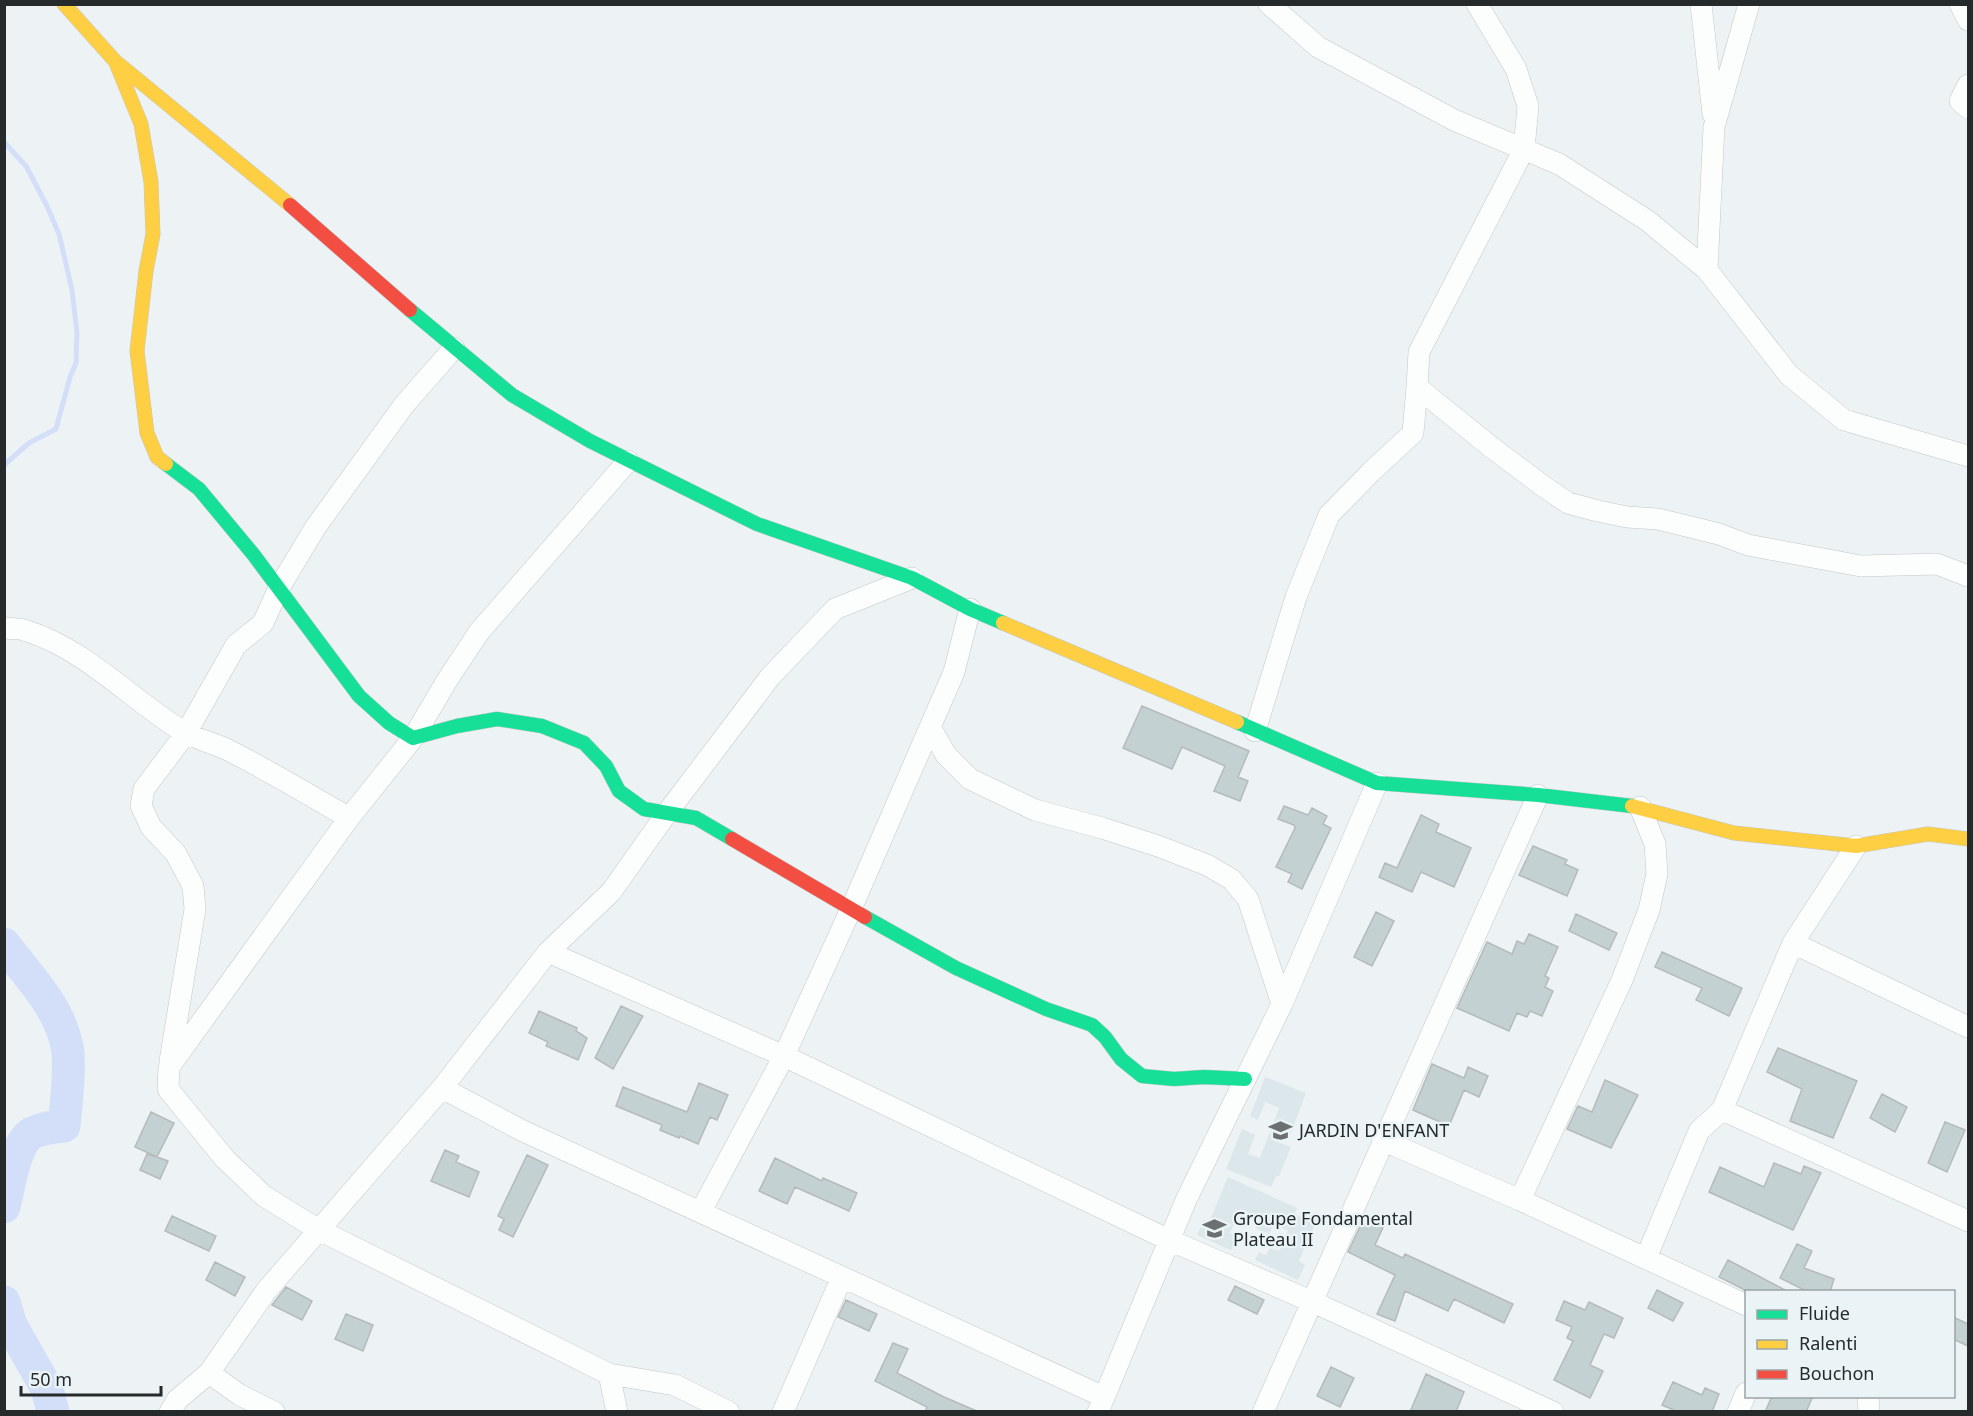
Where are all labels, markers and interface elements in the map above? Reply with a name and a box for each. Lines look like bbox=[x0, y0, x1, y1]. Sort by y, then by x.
school or university icon: JARDIN D'ENFANT bbox=[1268, 1118, 1294, 1144]
place label: JARDIN D'ENFANT bbox=[1297, 1118, 1449, 1142]
place label: Groupe Fondamental Plateau II bbox=[1233, 1206, 1413, 1251]
school or university icon: Groupe Fondamental Plateau II bbox=[1202, 1216, 1228, 1242]
legend bbox=[1745, 1290, 1955, 1398]
text: Fluide bbox=[1799, 1301, 1850, 1325]
text: Ralenti bbox=[1799, 1331, 1857, 1355]
scale bar bbox=[21, 1359, 160, 1397]
text: Bouchon bbox=[1799, 1361, 1875, 1385]
text: 50 m bbox=[30, 1367, 72, 1391]

